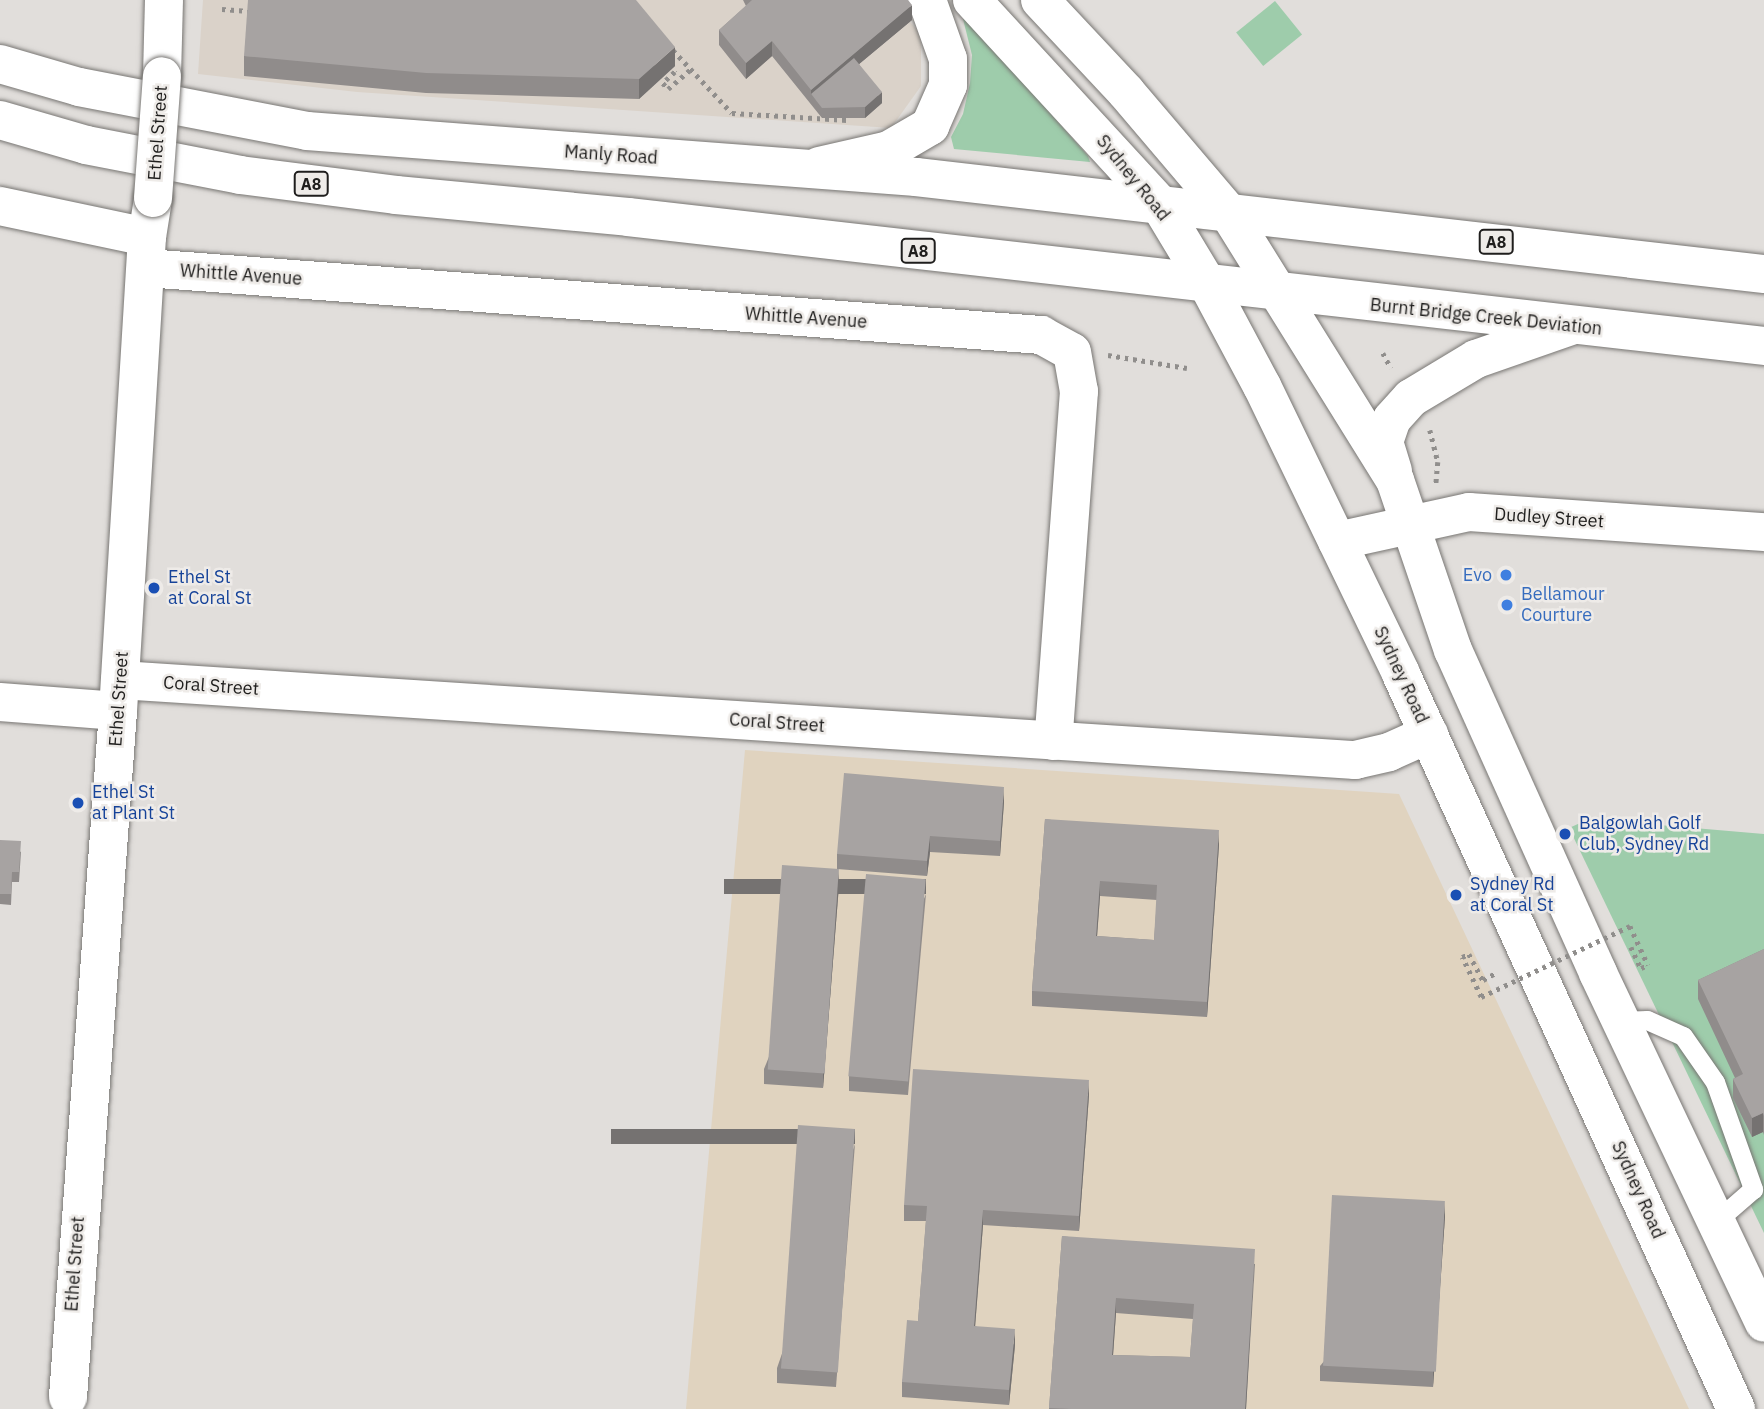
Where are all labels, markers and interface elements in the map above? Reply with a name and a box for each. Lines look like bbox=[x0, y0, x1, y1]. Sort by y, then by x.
street label: Ethel Street bbox=[144, 85, 172, 181]
street label: Sydney Road bbox=[1092, 131, 1174, 225]
street label: Manly Road bbox=[563, 141, 659, 169]
road number: A8 bbox=[294, 172, 328, 196]
road number: A8 bbox=[1478, 230, 1514, 254]
road number: A8 bbox=[900, 238, 936, 264]
street label: Whittle Avenue bbox=[179, 260, 303, 290]
street label: Burnt Bridge Creek Deviation bbox=[1369, 294, 1603, 340]
street label: Whittle Avenue bbox=[744, 303, 868, 333]
street label: Dudley Street bbox=[1493, 503, 1605, 533]
place label: Evo bbox=[1463, 564, 1492, 586]
place label: Ethel St at Coral St bbox=[168, 567, 252, 610]
marker: Evo bbox=[1498, 567, 1514, 583]
marker: Ethel St at Coral St bbox=[146, 580, 162, 596]
place label: Bellamour Courture bbox=[1521, 584, 1605, 626]
marker: Bellamour Courture bbox=[1499, 597, 1515, 613]
street label: Sydney Road bbox=[1369, 623, 1433, 727]
street label: Ethel Street bbox=[105, 651, 133, 747]
street label: Coral Street bbox=[162, 672, 260, 700]
street label: Coral Street bbox=[728, 709, 826, 737]
place label: Ethel St at Plant St bbox=[92, 782, 175, 824]
marker: Ethel St at Plant St bbox=[70, 795, 86, 811]
place label: Balgowlah Golf Club, Sydney Rd bbox=[1579, 813, 1709, 856]
marker: Balgowlah Golf Club, Sydney Rd bbox=[1557, 826, 1573, 842]
place label: Sydney Rd at Coral St bbox=[1470, 874, 1555, 917]
marker: Sydney Rd at Coral St bbox=[1448, 887, 1464, 903]
street label: Sydney Road bbox=[1607, 1138, 1669, 1242]
street label: Ethel Street bbox=[61, 1216, 89, 1312]

